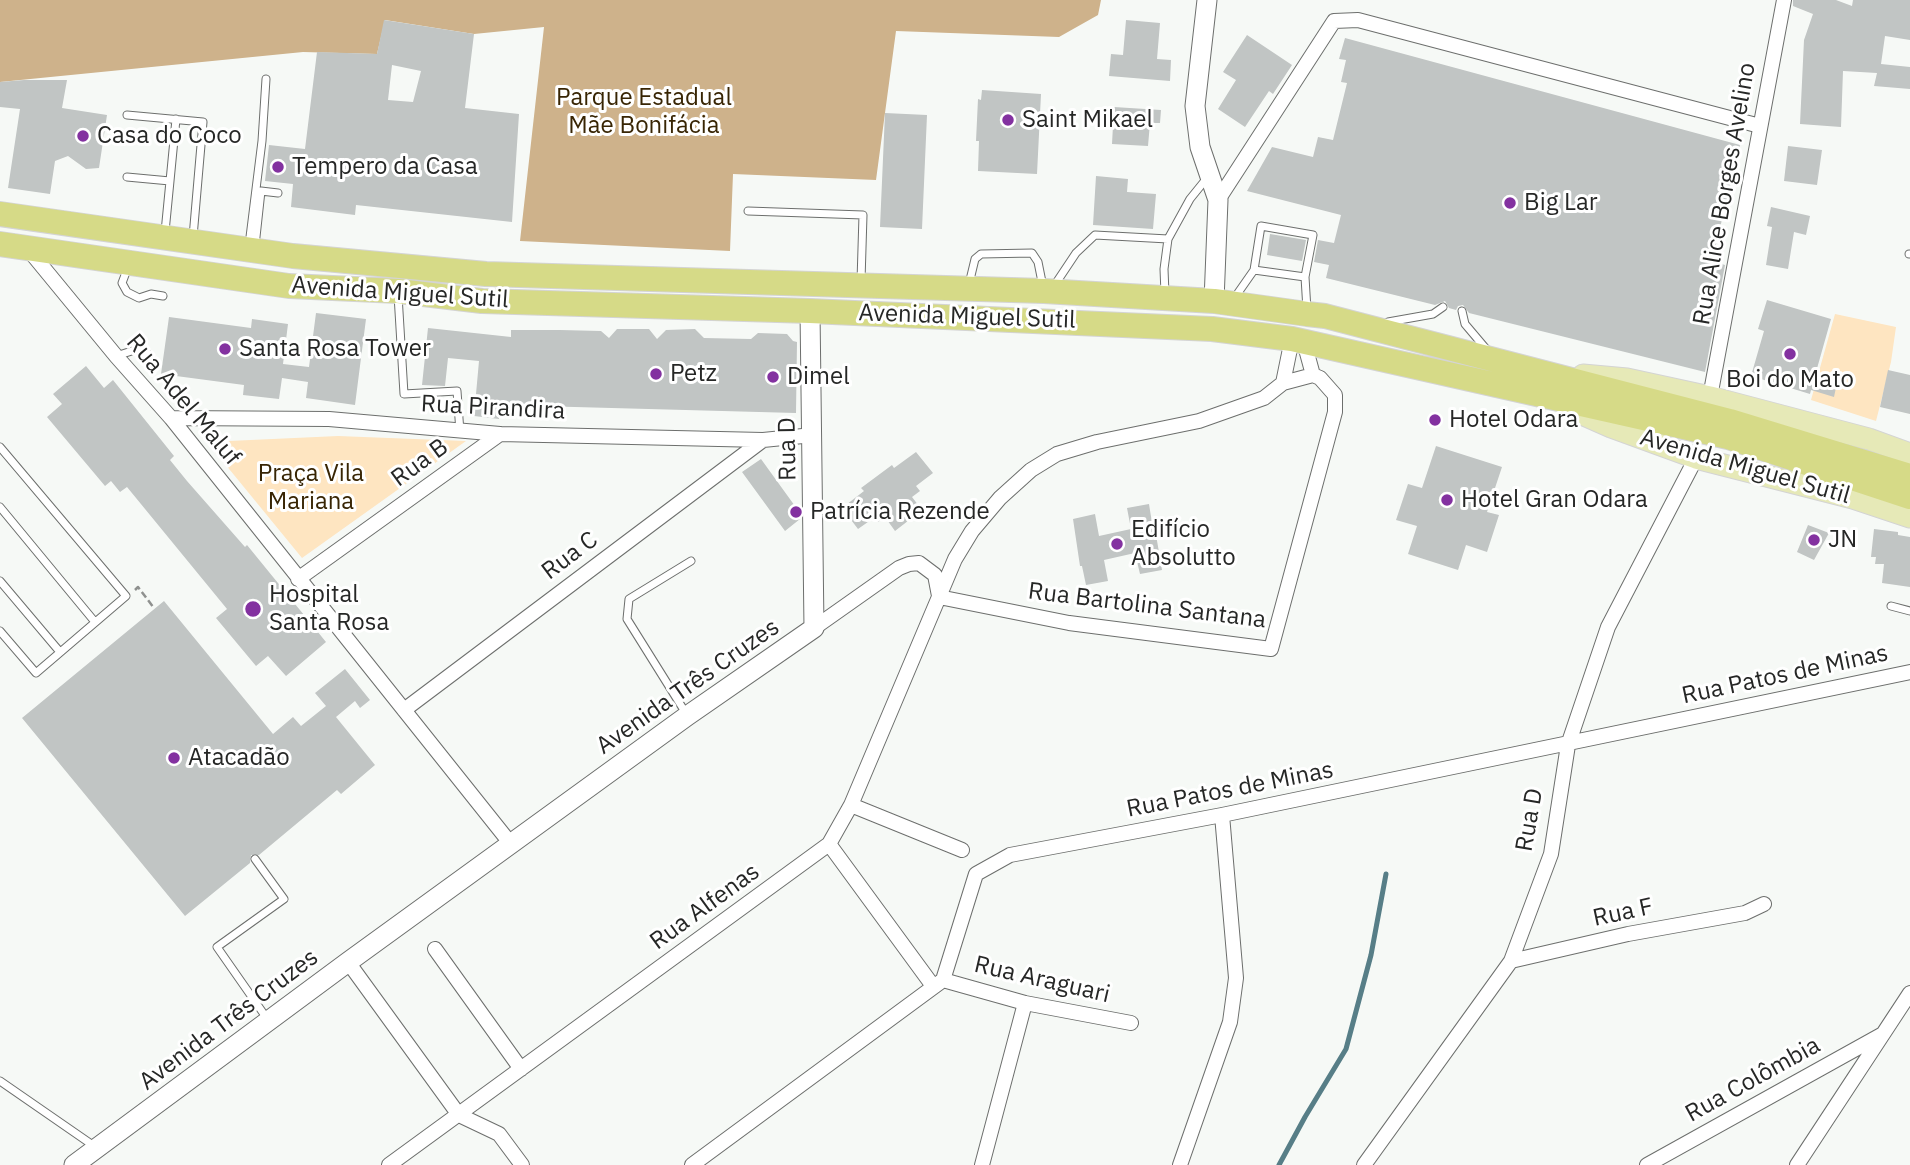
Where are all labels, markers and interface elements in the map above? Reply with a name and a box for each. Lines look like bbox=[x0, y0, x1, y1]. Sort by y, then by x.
street label: Rua Alice Borges Avelino bbox=[1688, 61, 1762, 327]
park label: Parque Estadual Mãe Bonifácia bbox=[556, 84, 732, 140]
place label: Saint Mikael bbox=[1022, 106, 1153, 134]
marker: Saint Mikael bbox=[1000, 112, 1016, 128]
place label: Casa do Coco bbox=[97, 122, 242, 150]
marker: Casa do Coco bbox=[75, 128, 91, 144]
place label: Tempero da Casa bbox=[292, 153, 478, 181]
marker: Tempero da Casa bbox=[270, 159, 286, 175]
place label: Big Lar bbox=[1524, 189, 1598, 217]
marker: Big Lar bbox=[1502, 195, 1518, 211]
street label: Avenida Miguel Sutil bbox=[291, 271, 509, 315]
street label: Avenida Miguel Sutil bbox=[858, 299, 1076, 335]
street label: Rua Adel Maluf bbox=[120, 329, 246, 471]
place label: Santa Rosa Tower bbox=[239, 335, 431, 363]
marker: Santa Rosa Tower bbox=[217, 341, 233, 357]
marker: Boi do Mato bbox=[1782, 346, 1798, 362]
place label: Petz bbox=[670, 360, 717, 388]
place label: Dimel bbox=[787, 363, 850, 391]
marker: Petz bbox=[648, 366, 664, 382]
place label: Boi do Mato bbox=[1726, 366, 1854, 394]
marker: Dimel bbox=[765, 369, 781, 385]
street label: Rua Pirandira bbox=[420, 390, 566, 426]
place label: Hotel Odara bbox=[1449, 406, 1578, 434]
marker: Hotel Odara bbox=[1427, 412, 1443, 428]
street label: Rua D bbox=[773, 417, 803, 481]
street label: Avenida Miguel Sutil bbox=[1637, 423, 1853, 511]
street label: Rua B bbox=[386, 433, 454, 493]
park label: Praça Vila Mariana bbox=[258, 460, 364, 516]
place label: Hotel Gran Odara bbox=[1461, 486, 1648, 514]
marker: Hotel Gran Odara bbox=[1439, 492, 1455, 508]
place label: Patrícia Rezende bbox=[810, 498, 990, 526]
marker: Patrícia Rezende bbox=[788, 504, 804, 520]
place label: Edifício Absolutto bbox=[1131, 516, 1236, 572]
street label: Rua C bbox=[536, 526, 604, 586]
place label: JN bbox=[1828, 526, 1857, 554]
marker: JN bbox=[1806, 532, 1822, 548]
marker: Edifício Absolutto bbox=[1109, 536, 1125, 552]
street label: Rua Bartolina Santana bbox=[1026, 577, 1268, 635]
place label: Hospital Santa Rosa bbox=[269, 581, 389, 637]
marker: Hospital Santa Rosa bbox=[243, 599, 263, 619]
street label: Avenida Três Cruzes bbox=[591, 613, 785, 761]
street label: Rua Patos de Minas bbox=[1679, 639, 1891, 711]
place label: Atacadão bbox=[188, 744, 290, 772]
marker: Atacadão bbox=[166, 750, 182, 766]
street label: Rua Patos de Minas bbox=[1124, 756, 1336, 824]
street label: Rua D bbox=[1510, 786, 1550, 854]
street label: Rua Alfenas bbox=[645, 858, 765, 956]
street label: Rua F bbox=[1590, 893, 1656, 933]
street label: Avenida Três Cruzes bbox=[134, 943, 324, 1097]
street label: Rua Araguari bbox=[971, 950, 1113, 1010]
street label: Rua Colômbia bbox=[1681, 1031, 1825, 1129]

